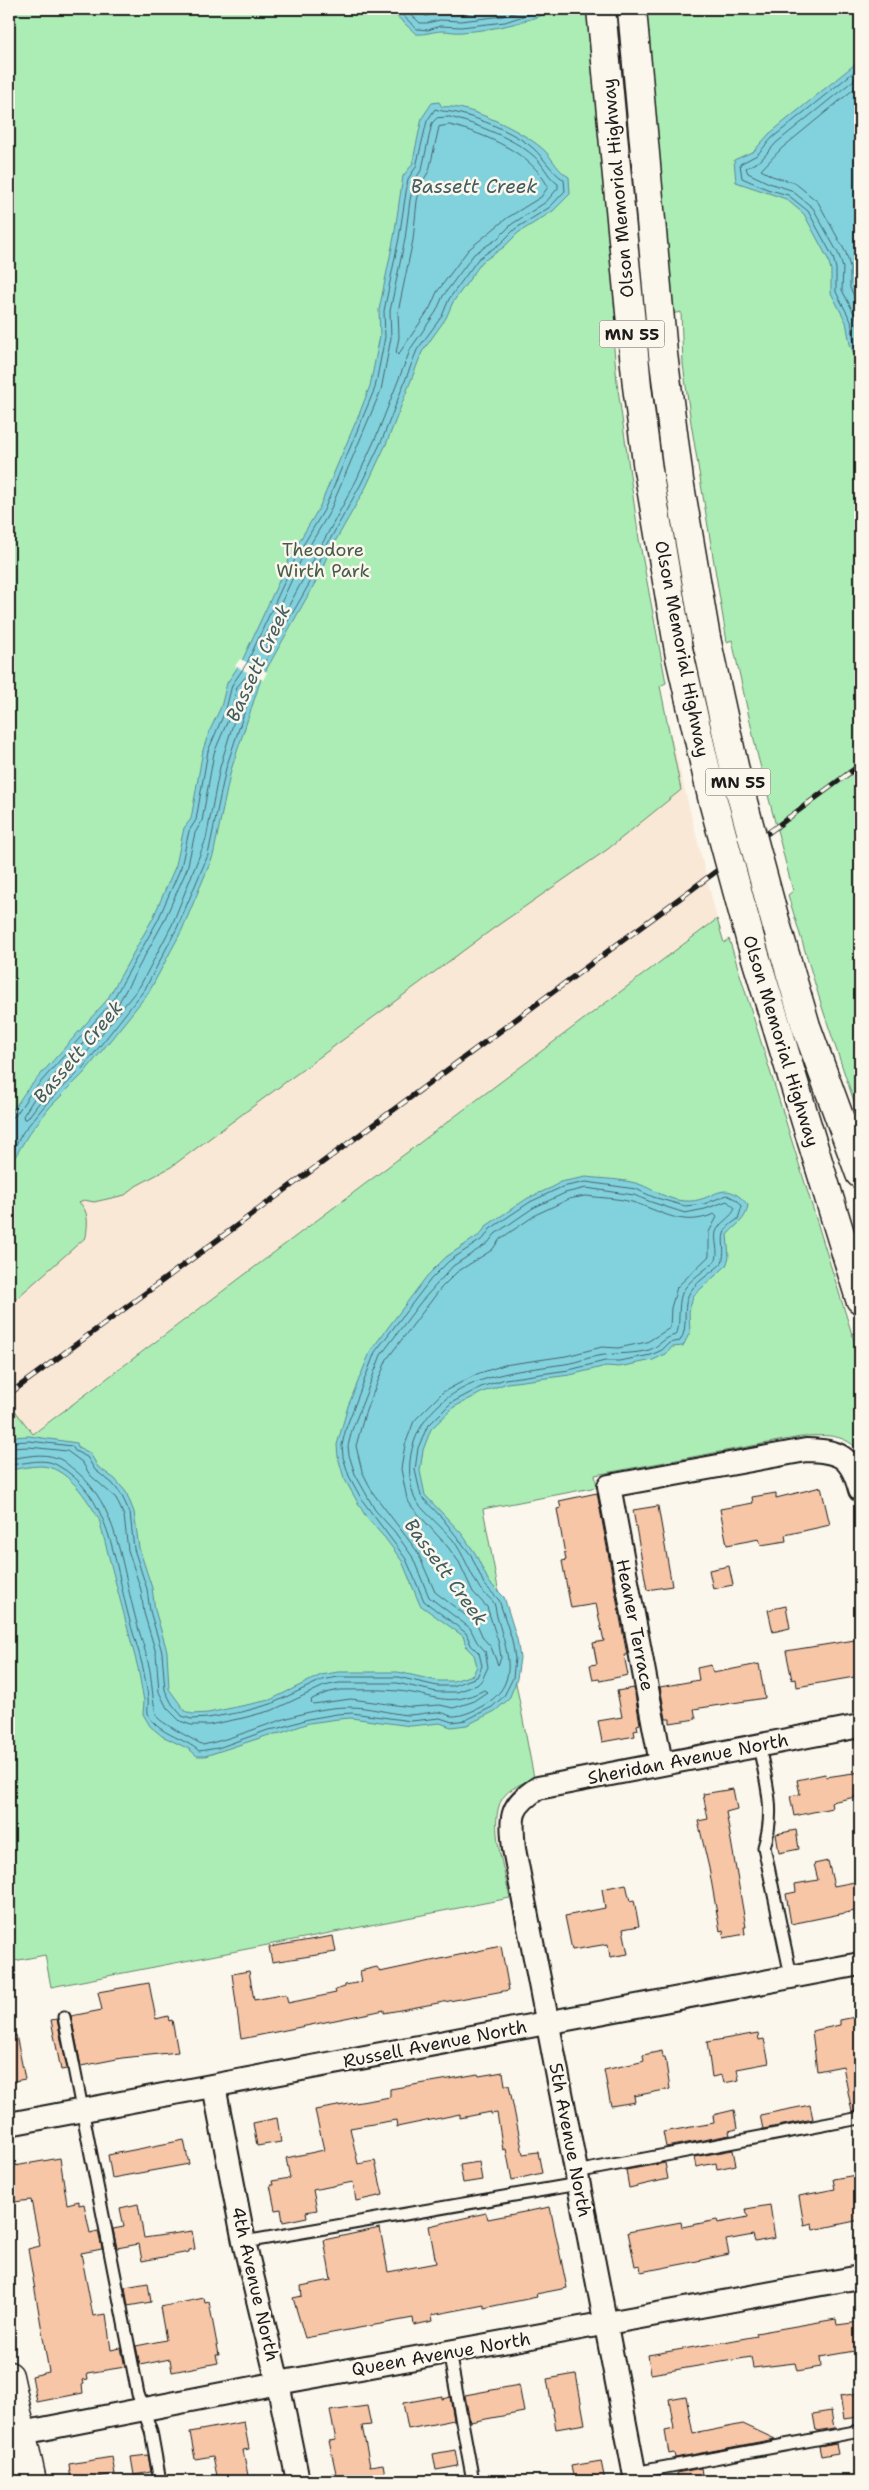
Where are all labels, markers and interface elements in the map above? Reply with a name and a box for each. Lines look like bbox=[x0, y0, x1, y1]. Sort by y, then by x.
street label: Olson Memorial Highway bbox=[596, 77, 640, 299]
water label: Bassett Creek bbox=[411, 174, 537, 199]
road number: MN 55 bbox=[600, 320, 664, 348]
park label: Theodore Wirth Park bbox=[276, 538, 370, 583]
street label: Olson Memorial Highway bbox=[649, 539, 715, 759]
water label: Bassett Creek bbox=[220, 600, 296, 726]
road number: MN 55 bbox=[706, 769, 770, 796]
street label: Olson Memorial Highway bbox=[737, 932, 825, 1150]
water label: Bassett Creek bbox=[28, 995, 128, 1109]
water label: Bassett Creek bbox=[399, 1513, 493, 1631]
street label: Heaner Terrace bbox=[610, 1557, 660, 1693]
street label: Sheridan Avenue North bbox=[586, 1728, 790, 1790]
street label: Russell Avenue North bbox=[341, 2014, 529, 2074]
street label: 5th Avenue North bbox=[543, 2061, 597, 2219]
street label: 4th Avenue North bbox=[226, 2204, 284, 2364]
street label: Queen Avenue North bbox=[350, 2326, 532, 2382]

